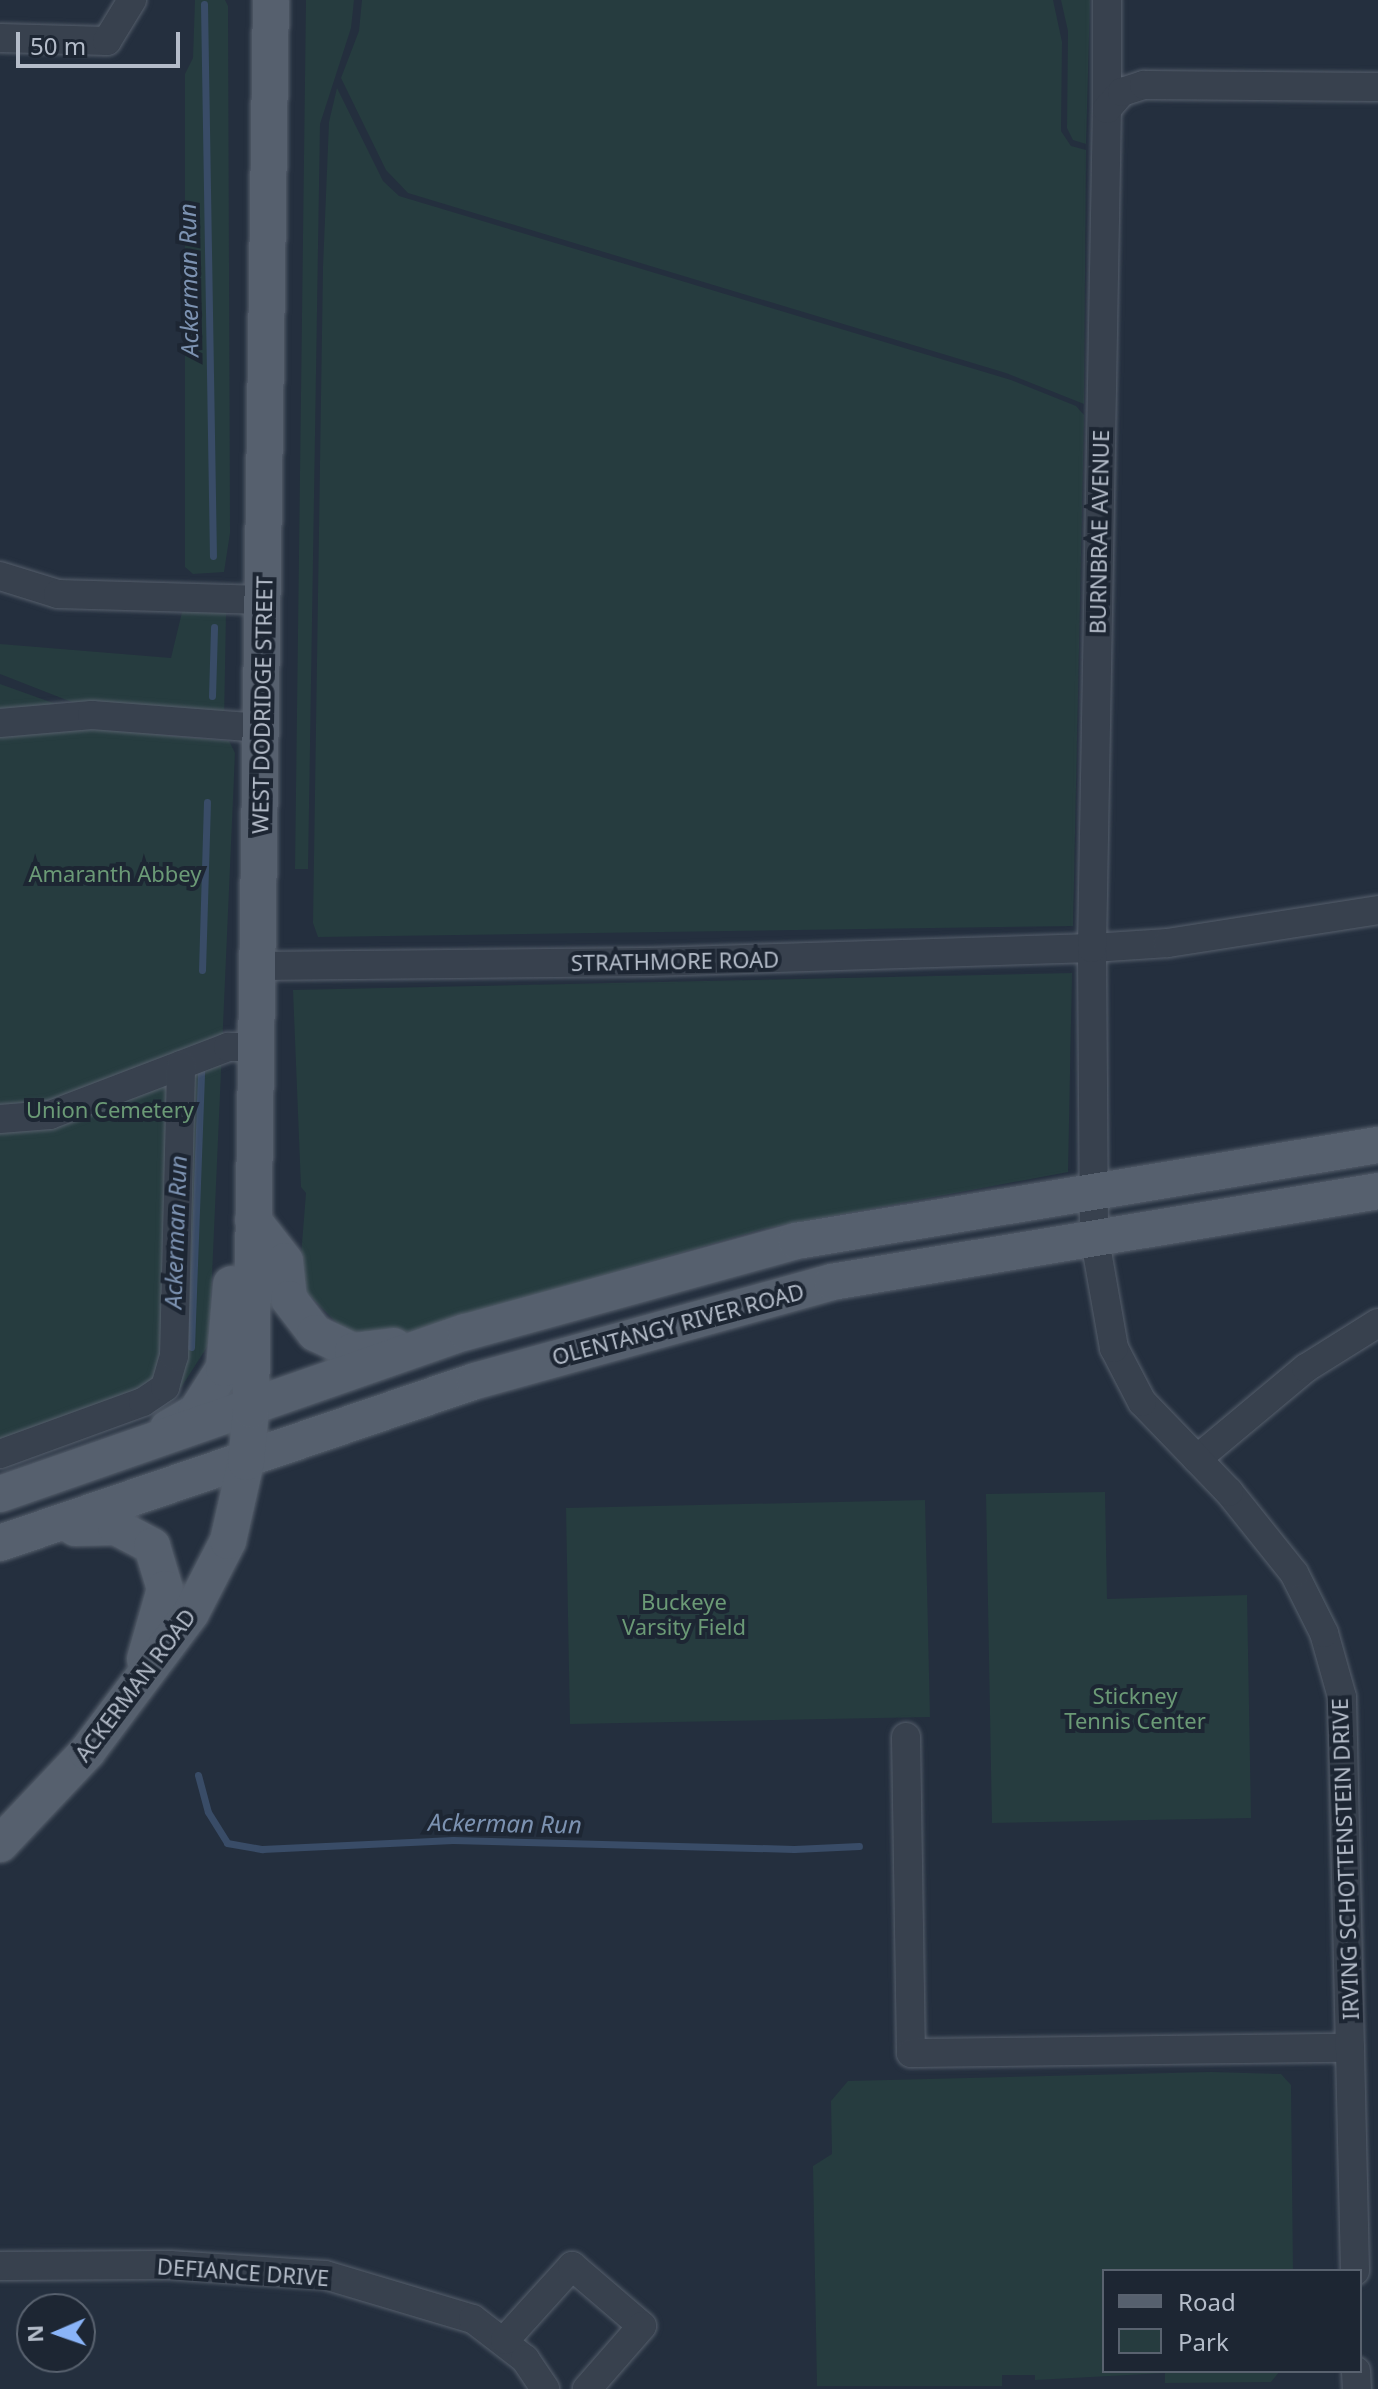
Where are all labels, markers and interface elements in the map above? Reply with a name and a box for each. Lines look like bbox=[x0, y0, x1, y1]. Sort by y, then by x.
scale bar bbox=[20, 16, 184, 66]
text: 50 m bbox=[30, 29, 86, 62]
water label: Ackerman Run bbox=[172, 203, 204, 357]
street label: BURNBRAE AVENUE bbox=[1084, 430, 1114, 634]
street label: WEST DODRIDGE STREET bbox=[247, 576, 277, 834]
park label: Amaranth Abbey bbox=[28, 861, 202, 887]
street label: STRATHMORE ROAD bbox=[571, 946, 779, 976]
park label: Union Cemetery bbox=[26, 1097, 194, 1123]
water label: Ackerman Run bbox=[158, 1155, 192, 1309]
street label: OLENTANGY RIVER ROAD bbox=[549, 1278, 807, 1370]
park label: Buckeye Varsity Field bbox=[622, 1588, 746, 1640]
street label: ACKERMAN ROAD bbox=[69, 1604, 201, 1766]
park label: Stickney Tennis Center bbox=[1064, 1682, 1206, 1734]
street label: IRVING SCHOTTENSTEIN DRIVE bbox=[1326, 1698, 1364, 2020]
water label: Ackerman Run bbox=[428, 1807, 582, 1839]
street label: DEFIANCE DRIVE bbox=[156, 2253, 330, 2291]
legend bbox=[1102, 2269, 1362, 2373]
text: Road bbox=[1178, 2285, 1236, 2318]
north arrow bbox=[16, 2293, 96, 2373]
text: N bbox=[19, 2324, 49, 2343]
text: Park bbox=[1178, 2325, 1229, 2358]

